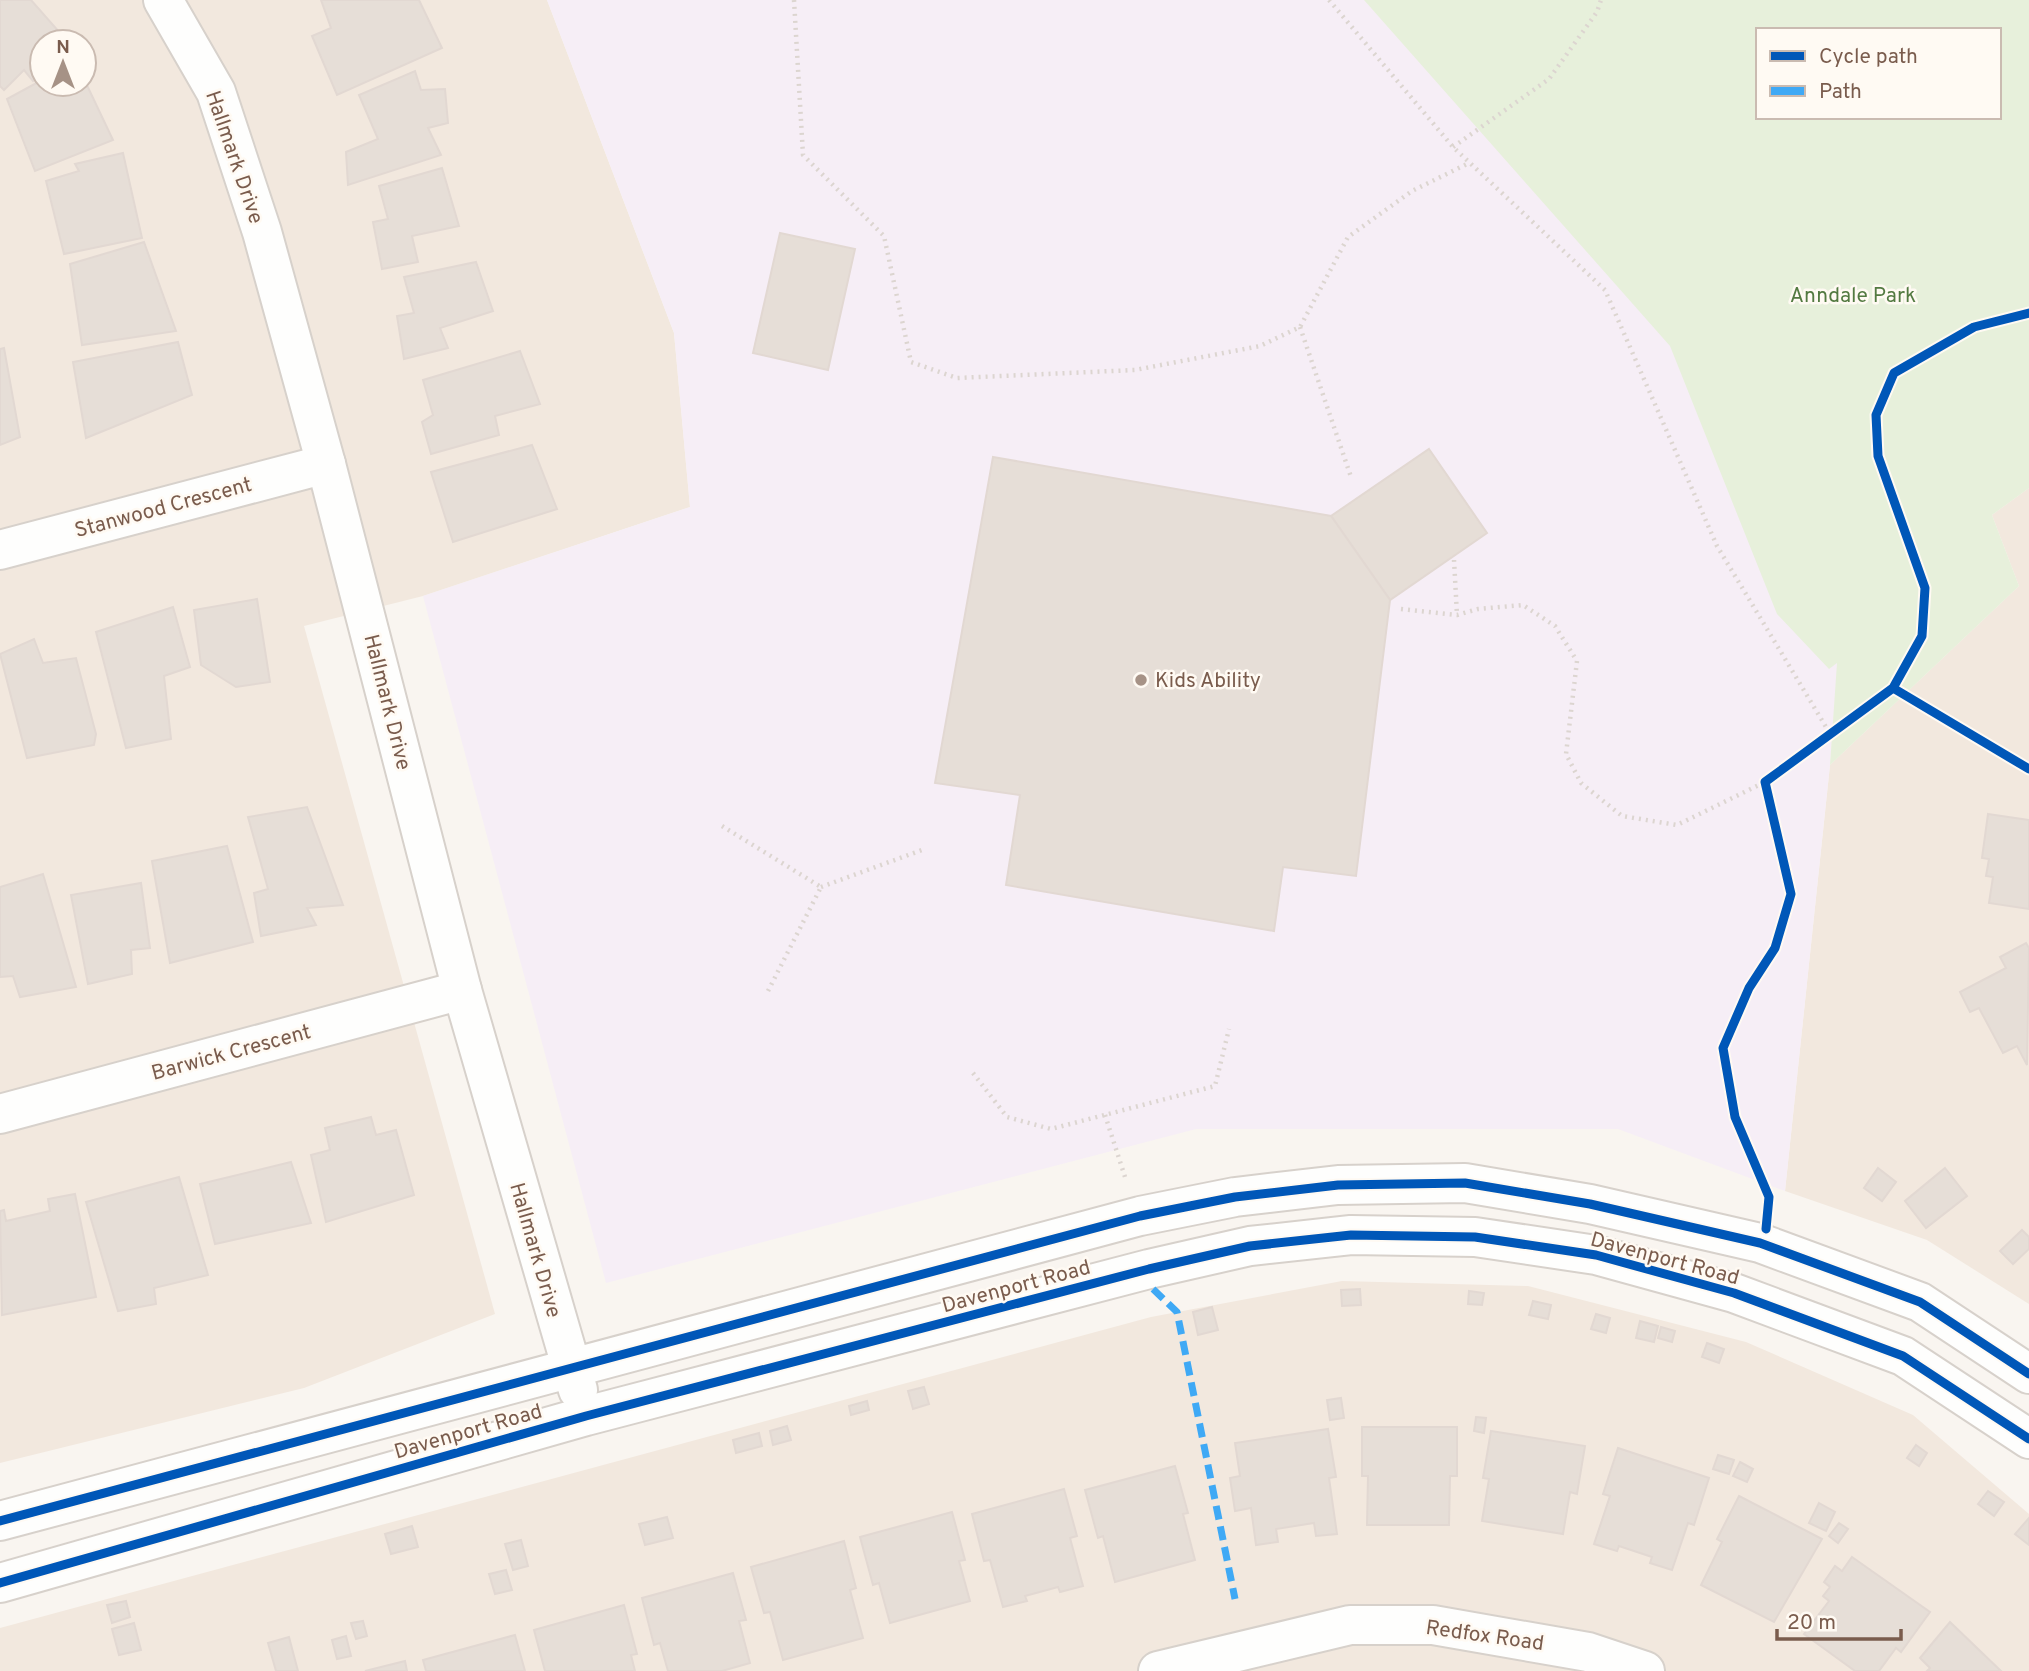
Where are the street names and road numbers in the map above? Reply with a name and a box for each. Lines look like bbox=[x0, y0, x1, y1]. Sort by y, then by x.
street label: Hallmark Drive bbox=[198, 87, 269, 228]
street label: Stanwood Crescent bbox=[72, 472, 255, 545]
street label: Hallmark Drive bbox=[357, 632, 416, 773]
street label: Barwick Crescent bbox=[149, 1019, 314, 1088]
street label: Hallmark Drive bbox=[502, 1180, 567, 1321]
street label: Davenport Road bbox=[1587, 1227, 1742, 1292]
street label: Davenport Road bbox=[939, 1255, 1094, 1320]
street label: Davenport Road bbox=[391, 1398, 546, 1467]
street label: Redfox Road bbox=[1424, 1615, 1546, 1658]

